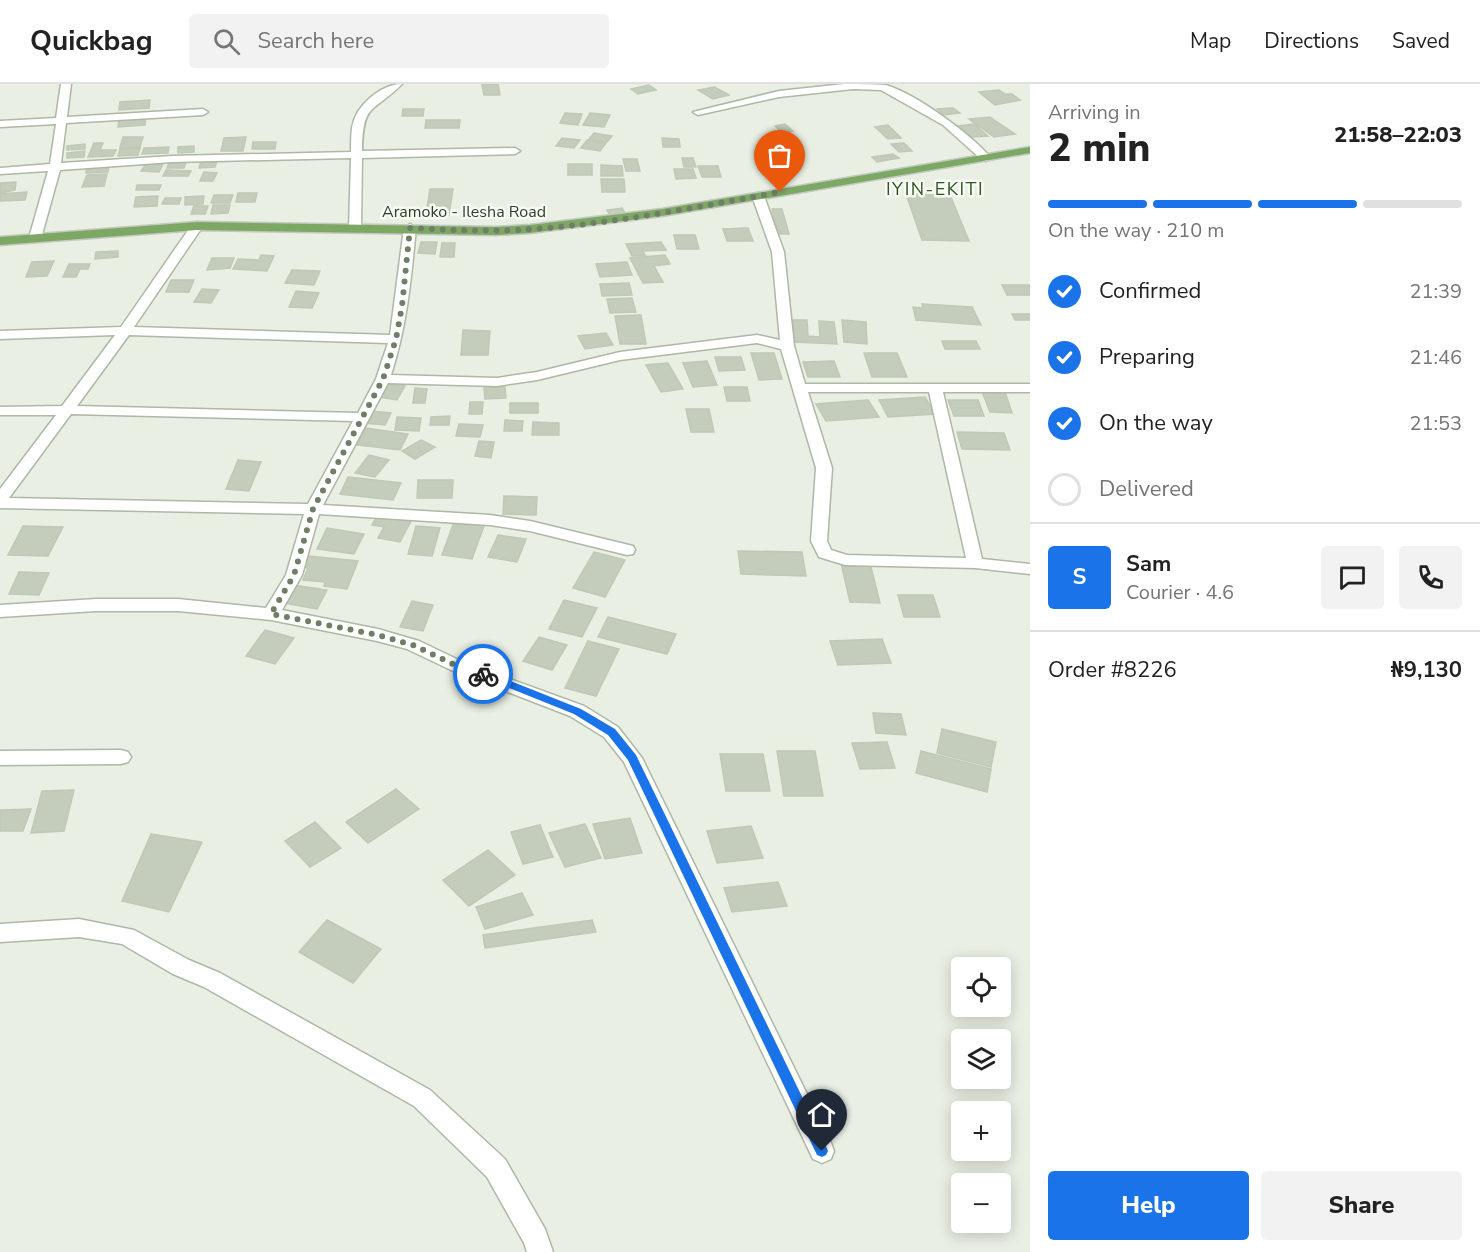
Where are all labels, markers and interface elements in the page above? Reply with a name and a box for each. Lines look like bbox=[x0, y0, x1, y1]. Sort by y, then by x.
search box bbox=[189, 14, 609, 68]
text: Quickbag bbox=[30, 22, 153, 60]
icon: search bbox=[210, 25, 243, 58]
text: Search here bbox=[258, 26, 374, 56]
text: Map bbox=[1190, 27, 1231, 55]
text: Directions bbox=[1264, 27, 1359, 55]
text: Saved bbox=[1392, 27, 1450, 55]
text: Arriving in bbox=[1048, 99, 1141, 126]
text: 21:58–22:03 bbox=[1334, 120, 1462, 150]
text: 2 min bbox=[1048, 122, 1151, 175]
pin bbox=[754, 130, 805, 192]
icon: bag bbox=[763, 139, 796, 172]
district label: IYIN-EKITI bbox=[886, 177, 984, 201]
street label: Aramoko - Ilesha Road bbox=[382, 201, 546, 223]
text: On the way · 210 m bbox=[1048, 217, 1224, 244]
icon: check bbox=[1048, 275, 1081, 308]
text: Confirmed bbox=[1099, 276, 1201, 306]
text: 21:39 bbox=[1409, 278, 1462, 305]
icon: check bbox=[1048, 341, 1081, 374]
text: Preparing bbox=[1099, 342, 1195, 372]
text: 21:46 bbox=[1409, 344, 1462, 371]
icon: check bbox=[1048, 407, 1081, 440]
text: On the way bbox=[1099, 408, 1213, 438]
text: 21:53 bbox=[1409, 410, 1462, 437]
text: Delivered bbox=[1099, 474, 1194, 504]
button: chat bbox=[1321, 546, 1384, 609]
button: phone bbox=[1399, 546, 1462, 609]
text: Sam bbox=[1126, 549, 1171, 579]
text: S bbox=[1073, 562, 1086, 592]
text: Courier · 4.6 bbox=[1126, 579, 1234, 606]
courier bbox=[453, 644, 513, 704]
text: Order #8226 bbox=[1048, 655, 1177, 685]
text: ₦9,130 bbox=[1391, 655, 1462, 685]
icon: bike bbox=[467, 658, 500, 691]
map controls bbox=[951, 957, 1011, 1233]
button: locate bbox=[951, 957, 1011, 1017]
button: layers bbox=[951, 1029, 1011, 1089]
pin bbox=[796, 1089, 847, 1151]
icon: home bbox=[805, 1098, 838, 1131]
button: + bbox=[951, 1101, 1011, 1161]
button: Help bbox=[1048, 1171, 1249, 1240]
button: Share bbox=[1261, 1171, 1462, 1240]
button: − bbox=[951, 1173, 1011, 1233]

